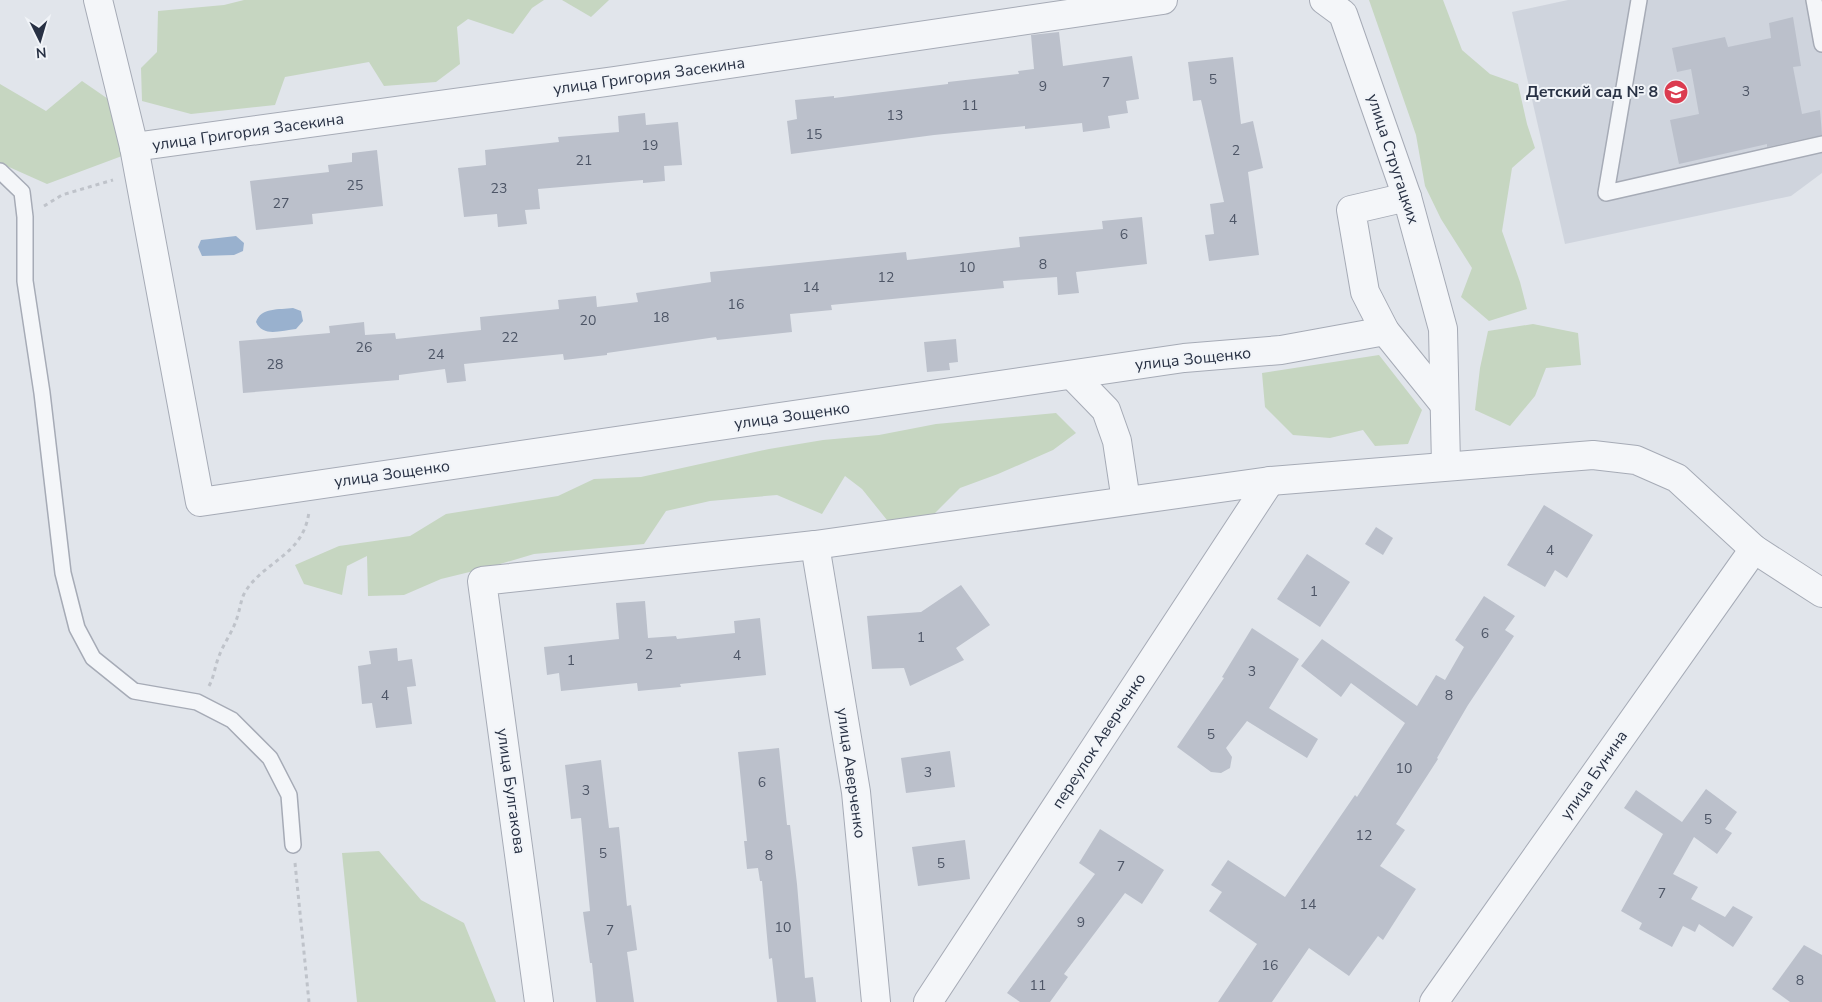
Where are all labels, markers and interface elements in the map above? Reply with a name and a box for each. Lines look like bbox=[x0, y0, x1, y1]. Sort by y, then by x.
north arrow bbox=[15, 15, 65, 65]
text: N bbox=[35, 43, 47, 62]
street label: улица Григория Засекина bbox=[552, 52, 746, 100]
house number: 5 bbox=[1209, 70, 1217, 89]
house number: 7 bbox=[1102, 73, 1110, 92]
house number: 9 bbox=[1039, 77, 1047, 96]
school or university icon: Детский сад № 8 bbox=[1663, 79, 1689, 105]
place label: Детский сад № 8 bbox=[1526, 81, 1658, 103]
house number: 3 bbox=[1742, 82, 1750, 101]
street label: улица Стругацких bbox=[1362, 91, 1425, 227]
house number: 11 bbox=[962, 96, 978, 115]
house number: 13 bbox=[887, 106, 903, 125]
street label: улица Григория Засекина bbox=[151, 108, 345, 156]
house number: 15 bbox=[806, 125, 822, 144]
house number: 19 bbox=[642, 136, 658, 155]
house number: 2 bbox=[1232, 141, 1240, 160]
house number: 21 bbox=[576, 151, 592, 170]
house number: 25 bbox=[347, 176, 363, 195]
house number: 23 bbox=[491, 179, 507, 198]
house number: 27 bbox=[273, 194, 289, 213]
house number: 4 bbox=[1229, 210, 1237, 229]
house number: 6 bbox=[1120, 225, 1128, 244]
house number: 8 bbox=[1039, 255, 1047, 274]
house number: 10 bbox=[959, 258, 975, 277]
house number: 12 bbox=[878, 268, 894, 287]
house number: 14 bbox=[803, 278, 819, 297]
house number: 16 bbox=[728, 295, 744, 314]
house number: 18 bbox=[653, 308, 669, 327]
house number: 20 bbox=[580, 311, 596, 330]
house number: 22 bbox=[502, 328, 518, 347]
house number: 26 bbox=[356, 338, 372, 357]
street label: улица Зощенко bbox=[1134, 342, 1252, 376]
house number: 24 bbox=[428, 345, 444, 364]
house number: 28 bbox=[267, 355, 283, 374]
street label: улица Зощенко bbox=[733, 397, 851, 435]
street label: улица Зощенко bbox=[333, 455, 451, 493]
house number: 4 bbox=[1546, 541, 1554, 560]
house number: 1 bbox=[1310, 582, 1318, 601]
house number: 6 bbox=[1481, 624, 1489, 643]
house number: 1 bbox=[917, 628, 925, 647]
house number: 2 bbox=[645, 645, 653, 664]
house number: 4 bbox=[733, 646, 741, 665]
house number: 1 bbox=[567, 651, 575, 670]
house number: 3 bbox=[1248, 662, 1256, 681]
street label: переулок Аверченко bbox=[1047, 669, 1151, 813]
house number: 4 bbox=[381, 686, 389, 705]
house number: 8 bbox=[1445, 686, 1453, 705]
street label: улица Аверченко bbox=[831, 706, 871, 840]
house number: 5 bbox=[1207, 725, 1215, 744]
street label: улица Бунина bbox=[1555, 726, 1633, 824]
street label: улица Булгакова bbox=[491, 727, 531, 855]
house number: 10 bbox=[1396, 759, 1412, 778]
house number: 3 bbox=[924, 763, 932, 782]
house number: 6 bbox=[758, 773, 766, 792]
house number: 3 bbox=[582, 781, 590, 800]
house number: 5 bbox=[1704, 810, 1712, 829]
house number: 12 bbox=[1356, 826, 1372, 845]
house number: 5 bbox=[599, 844, 607, 863]
house number: 8 bbox=[765, 846, 773, 865]
house number: 5 bbox=[937, 854, 945, 873]
house number: 7 bbox=[1117, 857, 1125, 876]
house number: 7 bbox=[1658, 884, 1666, 903]
house number: 14 bbox=[1300, 895, 1316, 914]
house number: 9 bbox=[1077, 913, 1085, 932]
house number: 10 bbox=[775, 918, 791, 937]
house number: 7 bbox=[606, 921, 614, 940]
house number: 16 bbox=[1262, 956, 1278, 975]
house number: 8 bbox=[1796, 971, 1804, 990]
house number: 11 bbox=[1030, 976, 1046, 995]

